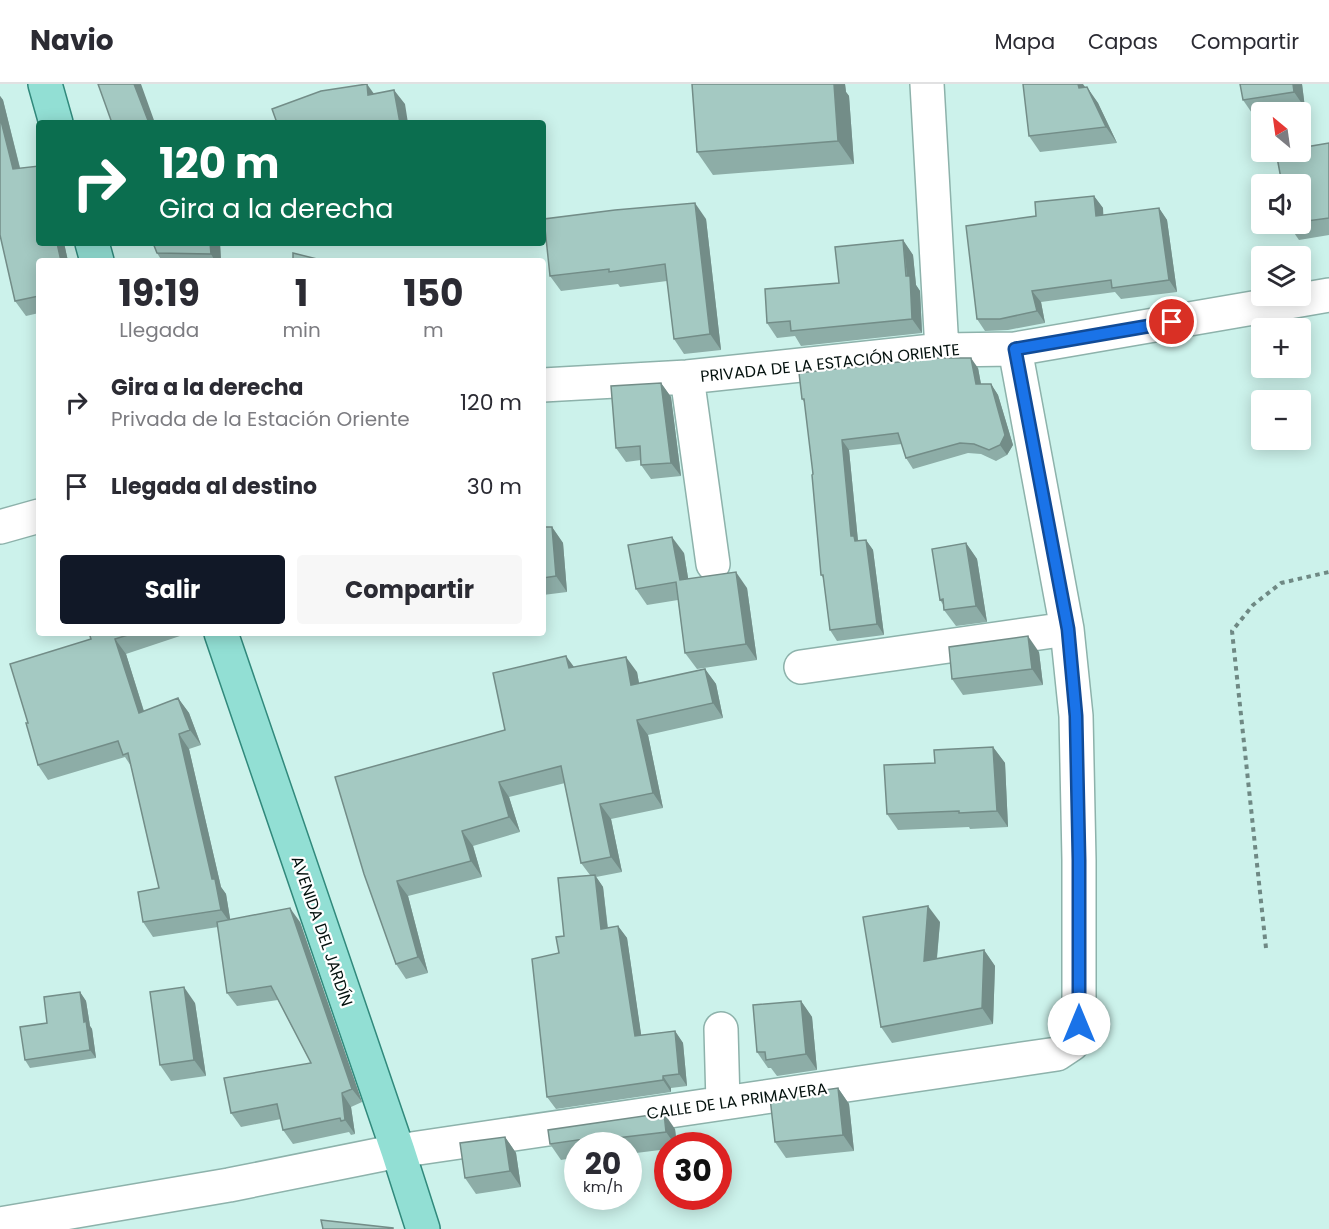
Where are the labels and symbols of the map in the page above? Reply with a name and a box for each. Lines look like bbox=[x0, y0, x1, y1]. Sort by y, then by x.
north arrow bbox=[1251, 102, 1311, 162]
pin bbox=[1146, 296, 1197, 347]
street label: PRIVADA DE LA ESTACIÓN ORIENTE bbox=[699, 338, 961, 388]
street label: AVENIDA DEL JARDÍN bbox=[285, 853, 359, 1009]
position arrow bbox=[1047, 992, 1111, 1056]
street label: CALLE DE LA PRIMAVERA bbox=[645, 1077, 829, 1125]
speed limit sign: 30 bbox=[654, 1132, 732, 1210]

